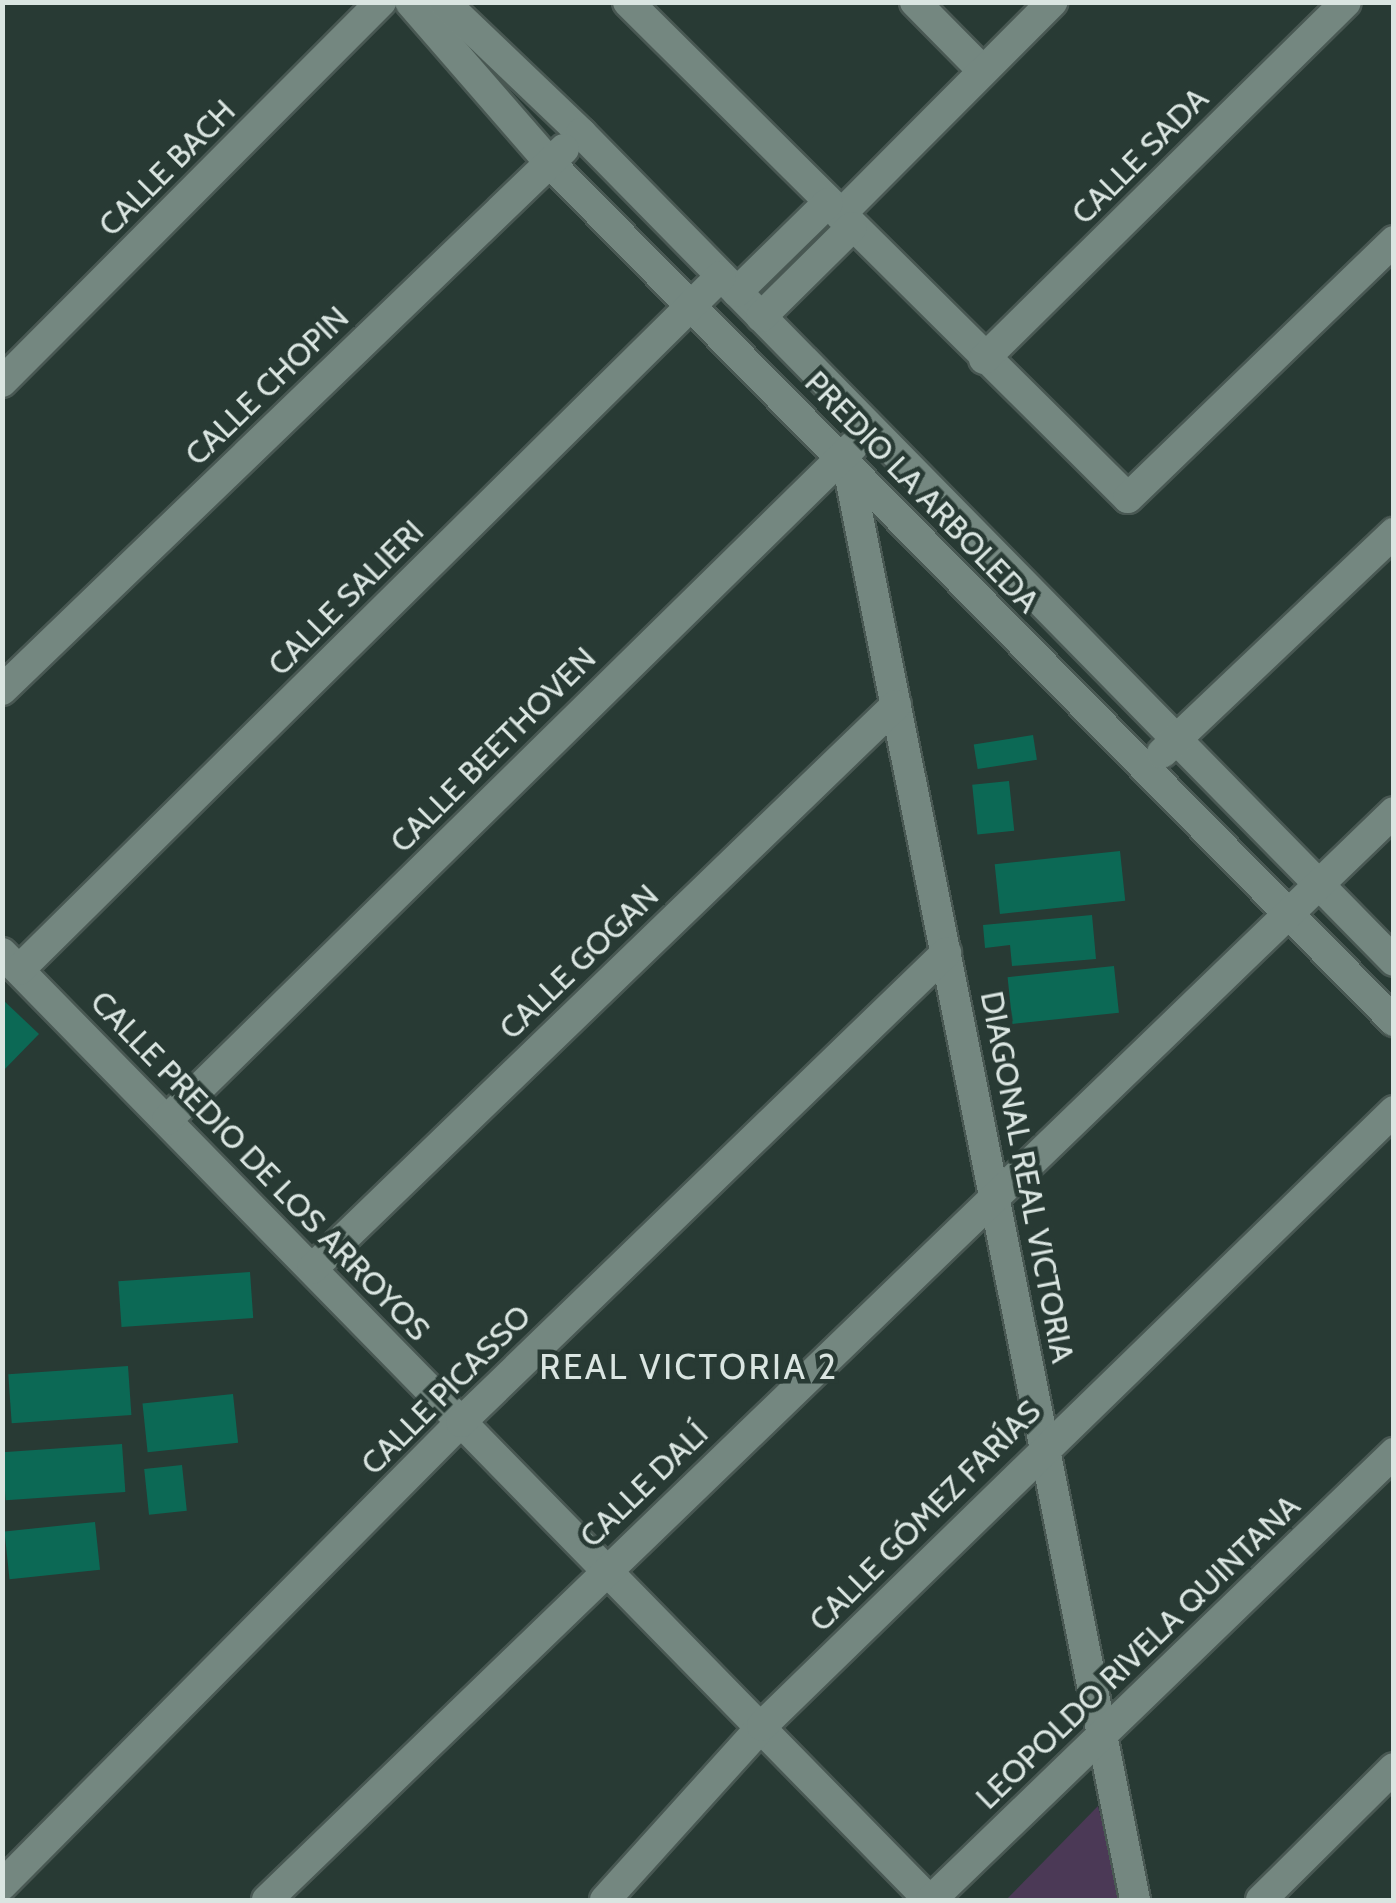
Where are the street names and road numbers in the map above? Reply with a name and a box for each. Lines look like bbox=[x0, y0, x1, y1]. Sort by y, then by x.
street label: CALLE SADA bbox=[1064, 80, 1216, 232]
street label: CALLE BACH bbox=[91, 92, 243, 244]
street label: CALLE CHOPIN bbox=[177, 298, 357, 474]
street label: PREDIO LA ARBOLEDA bbox=[797, 363, 1047, 621]
street label: CALLE SALIERI bbox=[260, 512, 432, 684]
street label: CALLE BEETHOVEN bbox=[382, 639, 604, 861]
street label: CALLE GOGAN bbox=[491, 877, 667, 1047]
street label: CALLE PREDIO DE LOS ARROYOS bbox=[82, 983, 438, 1349]
street label: DIAGONAL REAL VICTORIA bbox=[972, 988, 1082, 1366]
street label: CALLE PICASSO bbox=[353, 1297, 539, 1483]
street label: CALLE GÓMEZ FARÍAS bbox=[801, 1392, 1049, 1640]
street label: CALLE DALÍ bbox=[572, 1415, 716, 1555]
street label: LEOPOLDO RIVELA QUINTANA bbox=[968, 1487, 1308, 1817]

